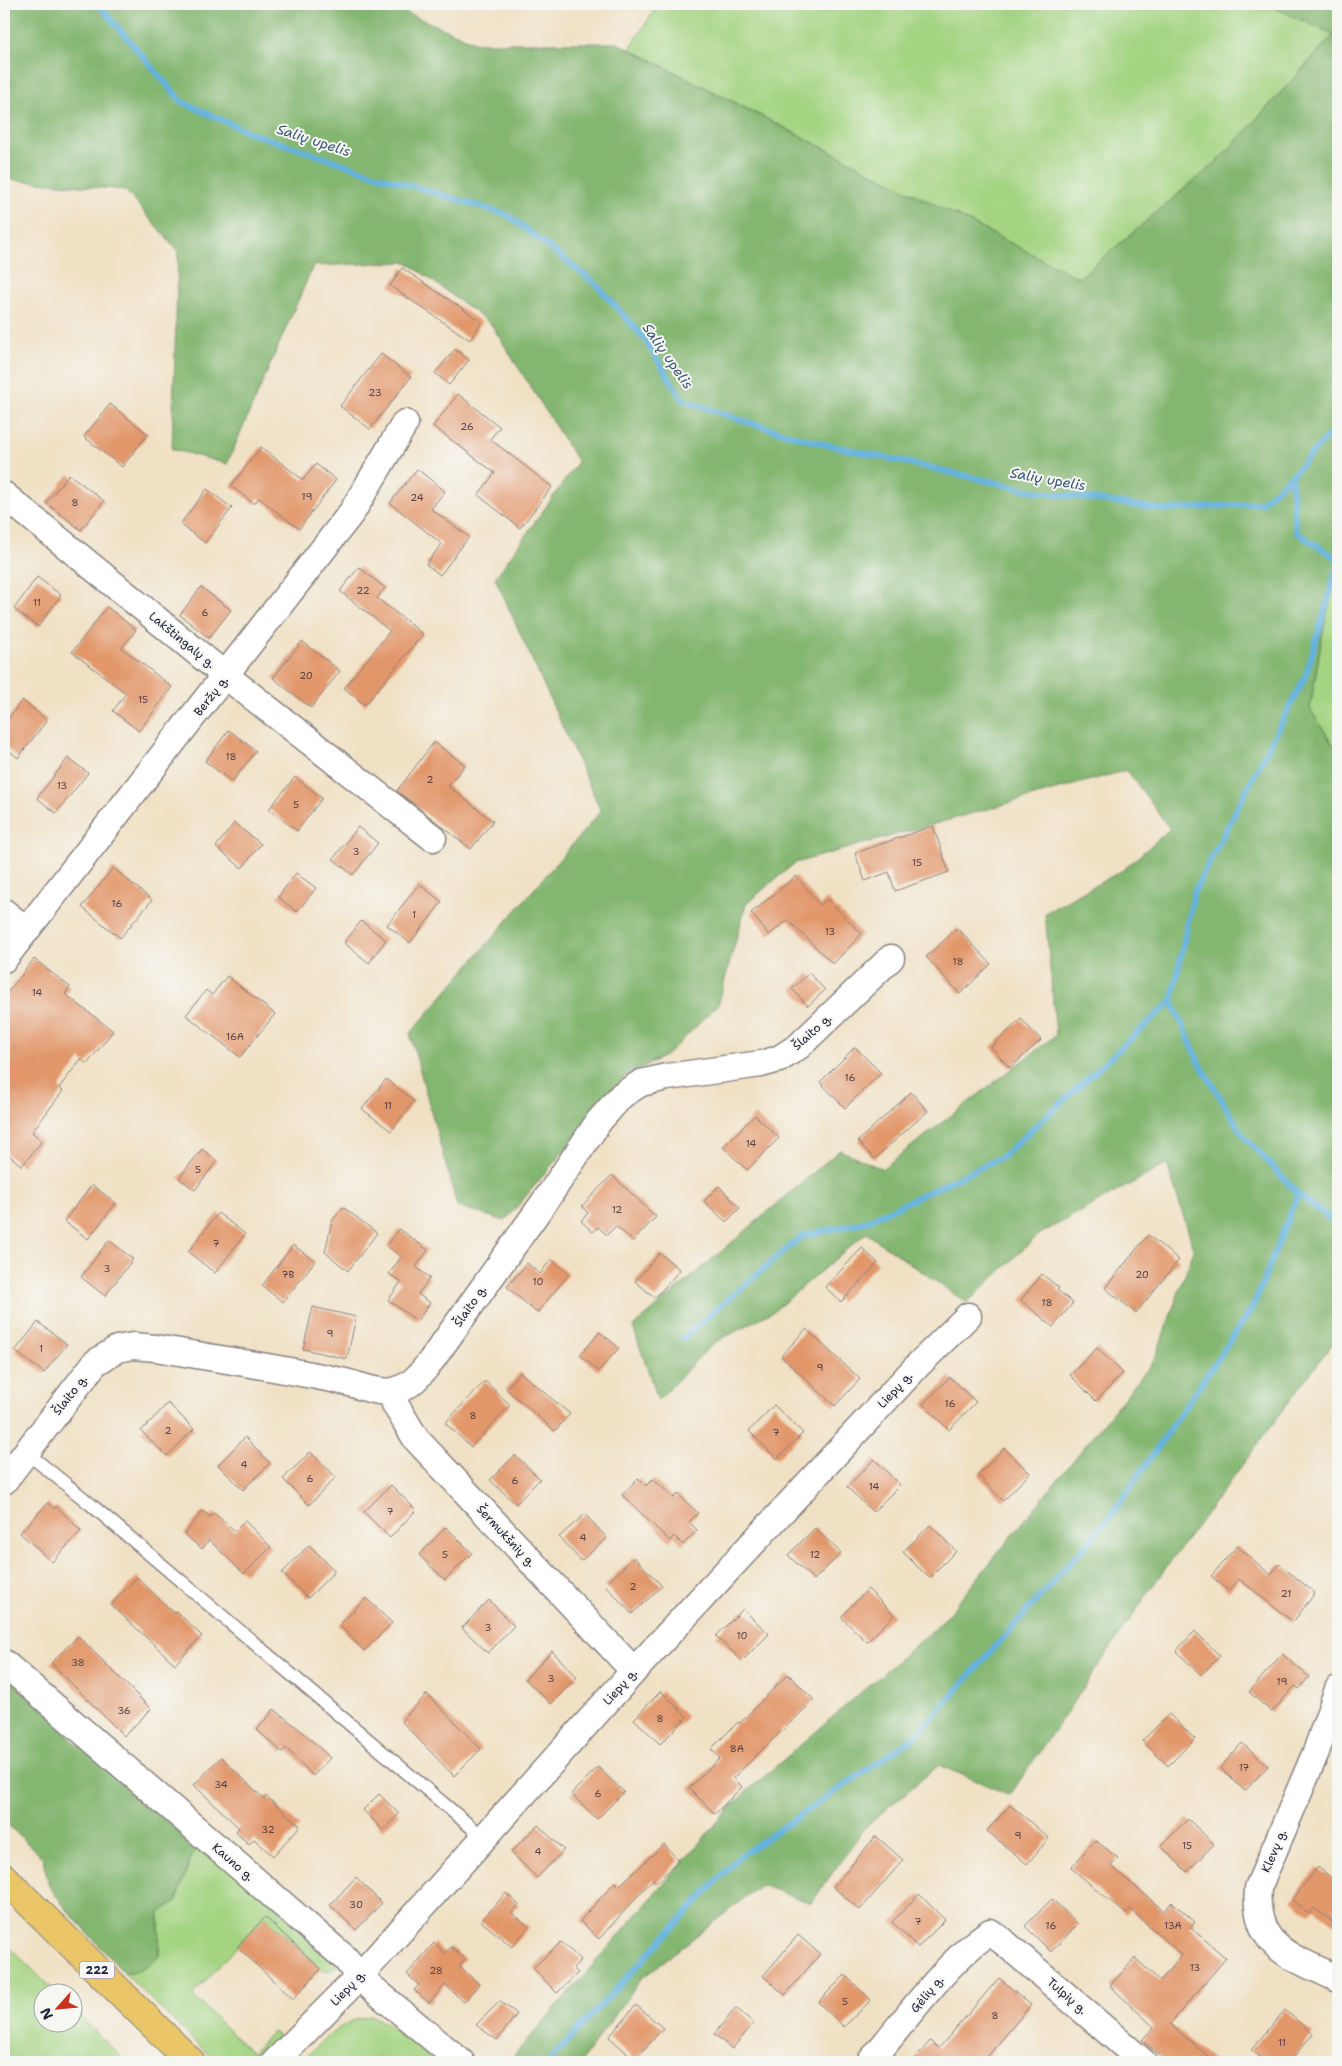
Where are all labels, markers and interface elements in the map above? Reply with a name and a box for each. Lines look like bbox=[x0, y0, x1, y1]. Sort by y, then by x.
water label: Salių upelis bbox=[275, 120, 353, 160]
water label: Salių upelis bbox=[639, 319, 697, 393]
house number: 23 bbox=[368, 386, 382, 399]
house number: 26 bbox=[460, 420, 474, 433]
water label: Salių upelis bbox=[1009, 463, 1087, 495]
house number: 19 bbox=[302, 490, 312, 503]
house number: 24 bbox=[410, 491, 424, 504]
house number: 8 bbox=[72, 496, 79, 509]
house number: 22 bbox=[356, 584, 370, 597]
house number: 11 bbox=[33, 596, 41, 609]
house number: 6 bbox=[202, 606, 209, 619]
street label: Lakštingalų g. bbox=[145, 608, 219, 672]
house number: 20 bbox=[299, 669, 313, 682]
street label: Beržų g. bbox=[190, 673, 232, 719]
house number: 15 bbox=[138, 693, 148, 706]
house number: 18 bbox=[225, 750, 237, 763]
house number: 2 bbox=[427, 773, 434, 786]
house number: 13 bbox=[57, 779, 67, 792]
house number: 5 bbox=[293, 798, 299, 811]
house number: 3 bbox=[353, 845, 360, 858]
house number: 15 bbox=[912, 856, 922, 869]
house number: 16 bbox=[112, 897, 122, 910]
house number: 1 bbox=[412, 908, 416, 921]
house number: 13 bbox=[825, 925, 835, 938]
house number: 18 bbox=[952, 955, 964, 968]
house number: 14 bbox=[32, 986, 42, 999]
street label: Šlaito g. bbox=[789, 1010, 835, 1054]
house number: 16A bbox=[226, 1030, 244, 1043]
house number: 16 bbox=[845, 1071, 855, 1084]
house number: 11 bbox=[384, 1099, 392, 1112]
house number: 14 bbox=[746, 1137, 756, 1150]
house number: 5 bbox=[195, 1163, 201, 1176]
house number: 12 bbox=[612, 1203, 622, 1216]
house number: 7 bbox=[213, 1237, 220, 1250]
house number: 3 bbox=[104, 1262, 111, 1275]
house number: 7B bbox=[282, 1268, 295, 1281]
house number: 20 bbox=[1135, 1268, 1149, 1281]
house number: 10 bbox=[533, 1275, 543, 1288]
street label: Šlaito g. bbox=[450, 1282, 490, 1330]
house number: 18 bbox=[1041, 1296, 1053, 1309]
house number: 9 bbox=[327, 1327, 334, 1340]
house number: 1 bbox=[39, 1342, 43, 1355]
house number: 9 bbox=[817, 1361, 824, 1374]
street label: Liepų g. bbox=[874, 1368, 916, 1412]
street label: Šlaito g. bbox=[49, 1371, 91, 1419]
house number: 16 bbox=[945, 1397, 955, 1410]
house number: 8 bbox=[470, 1409, 477, 1422]
house number: 2 bbox=[165, 1424, 172, 1437]
house number: 7 bbox=[773, 1426, 780, 1439]
house number: 4 bbox=[241, 1458, 248, 1471]
house number: 6 bbox=[307, 1472, 314, 1485]
house number: 6 bbox=[512, 1474, 519, 1487]
house number: 14 bbox=[869, 1480, 879, 1493]
street label: Šermukšnių g. bbox=[473, 1501, 539, 1571]
house number: 7 bbox=[387, 1505, 394, 1518]
house number: 4 bbox=[580, 1531, 587, 1544]
house number: 5 bbox=[442, 1548, 448, 1561]
house number: 12 bbox=[810, 1548, 820, 1561]
house number: 2 bbox=[630, 1580, 637, 1593]
house number: 21 bbox=[1281, 1587, 1291, 1600]
house number: 3 bbox=[485, 1621, 492, 1634]
house number: 10 bbox=[737, 1629, 747, 1642]
house number: 38 bbox=[71, 1656, 85, 1669]
street label: Liepų g. bbox=[599, 1665, 641, 1709]
house number: 3 bbox=[548, 1672, 555, 1685]
house number: 19 bbox=[1277, 1675, 1287, 1688]
house number: 36 bbox=[117, 1704, 131, 1717]
house number: 8 bbox=[657, 1712, 664, 1725]
house number: 8A bbox=[730, 1742, 744, 1755]
house number: 17 bbox=[1239, 1761, 1249, 1774]
house number: 34 bbox=[214, 1778, 228, 1791]
house number: 6 bbox=[595, 1787, 602, 1800]
house number: 32 bbox=[261, 1823, 275, 1836]
street label: Klevų g. bbox=[1258, 1827, 1290, 1875]
house number: 9 bbox=[1015, 1829, 1022, 1842]
street label: Kauno g. bbox=[209, 1839, 257, 1885]
house number: 15 bbox=[1182, 1839, 1192, 1852]
house number: 4 bbox=[535, 1845, 542, 1858]
house number: 30 bbox=[349, 1898, 363, 1911]
house number: 7 bbox=[915, 1915, 922, 1928]
house number: 16 bbox=[1046, 1919, 1056, 1932]
house number: 13A bbox=[1164, 1919, 1182, 1932]
house number: 13 bbox=[1190, 1961, 1200, 1974]
road number: 222 bbox=[80, 1962, 114, 1978]
house number: 28 bbox=[429, 1964, 443, 1977]
street label: Liepų g. bbox=[327, 1967, 369, 2009]
street label: Gėlių g. bbox=[907, 1972, 947, 2016]
street label: Tulpių g. bbox=[1044, 1974, 1090, 2018]
north arrow bbox=[32, 1984, 82, 2034]
house number: 5 bbox=[842, 1995, 848, 2008]
text: N bbox=[36, 2005, 57, 2023]
house number: 8 bbox=[992, 2009, 999, 2022]
house number: 11 bbox=[1278, 2036, 1286, 2049]

